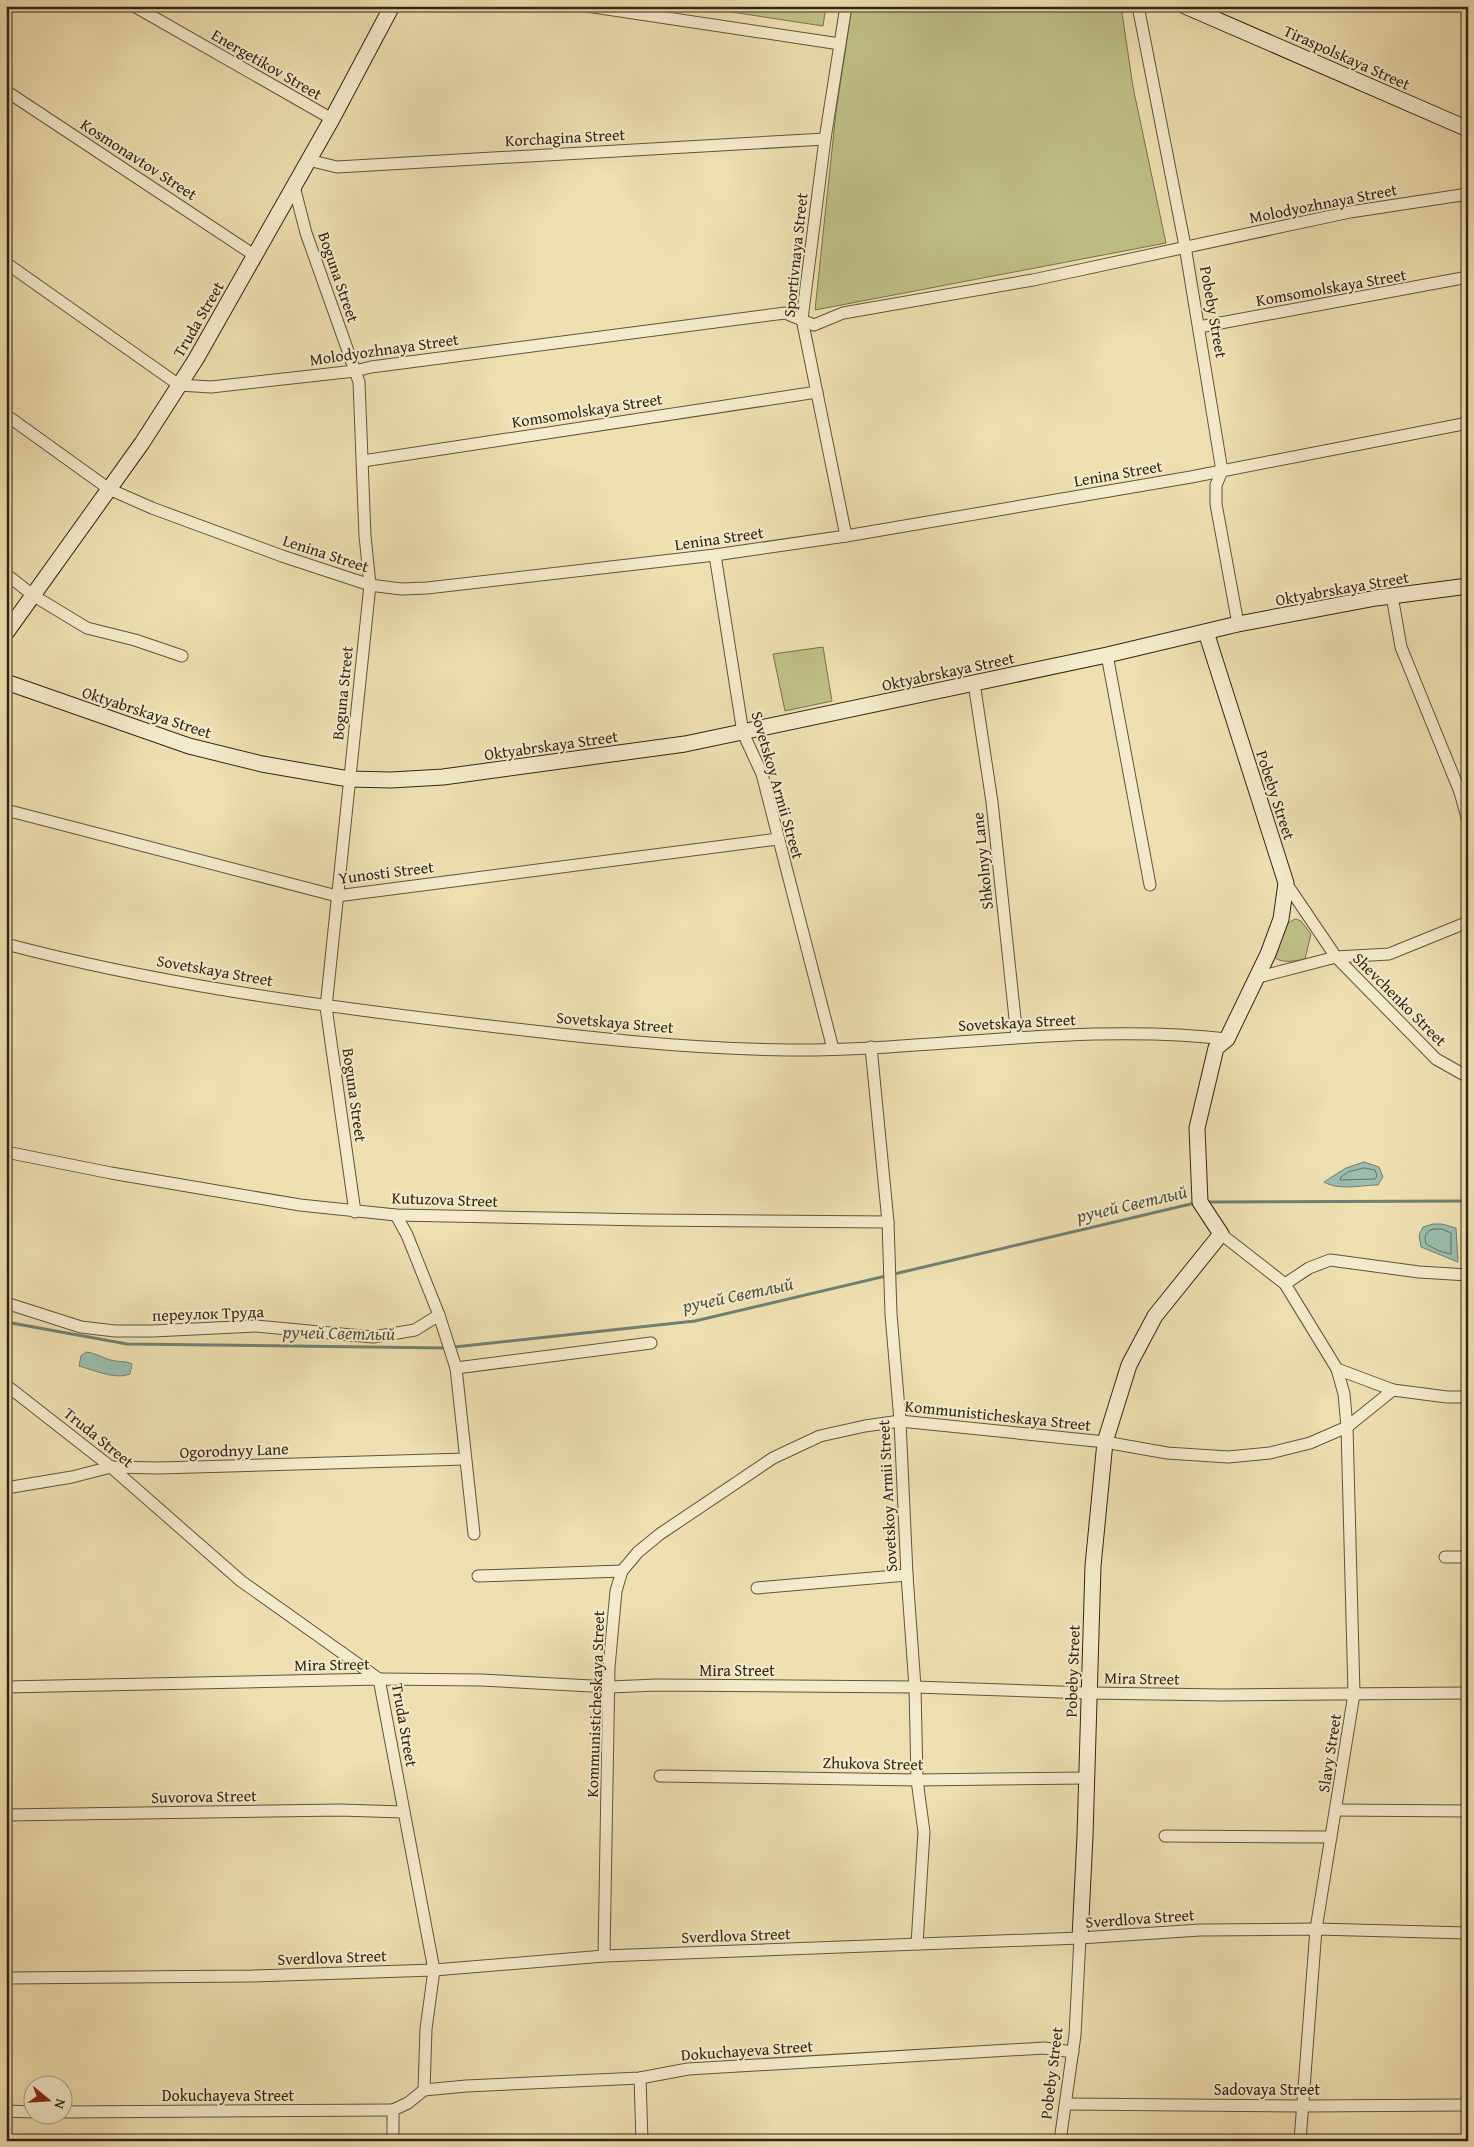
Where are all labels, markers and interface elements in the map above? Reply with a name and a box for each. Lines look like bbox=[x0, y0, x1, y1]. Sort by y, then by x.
street label: Tiraspolskaya Street bbox=[1280, 18, 1415, 96]
street label: Energetikov Street bbox=[207, 23, 327, 106]
street label: Kosmonavtov Street bbox=[76, 112, 202, 206]
street label: Korchagina Street bbox=[504, 122, 626, 152]
street label: Molodyozhnaya Street bbox=[1247, 177, 1399, 229]
street label: Sportivnaya Street bbox=[777, 191, 814, 318]
street label: Boguna Street bbox=[312, 228, 366, 326]
street label: Komsomolskaya Street bbox=[1254, 262, 1408, 312]
street label: Pobeby Street bbox=[1194, 264, 1234, 360]
street label: Truda Street bbox=[167, 276, 230, 362]
street label: Molodyozhnaya Street bbox=[308, 327, 460, 371]
street label: Komsomolskaya Street bbox=[510, 386, 664, 434]
street label: Lenina Street bbox=[1072, 453, 1164, 493]
street label: Lenina Street bbox=[673, 520, 765, 556]
street label: Lenina Street bbox=[280, 528, 373, 578]
street label: Oktyabrskaya Street bbox=[1273, 564, 1411, 612]
street label: Boguna Street bbox=[325, 644, 359, 741]
street label: Oktyabrskaya Street bbox=[879, 645, 1017, 697]
street label: Oktyabrskaya Street bbox=[79, 680, 215, 744]
street label: Sovetskoy Armii Street bbox=[745, 708, 811, 862]
street label: Oktyabrskaya Street bbox=[482, 724, 620, 766]
street label: Pobeby Street bbox=[1250, 747, 1302, 843]
street label: Shkolnyy Lane bbox=[965, 811, 999, 911]
street label: Yunosti Street bbox=[337, 854, 435, 890]
street label: Shevchenko Street bbox=[1347, 946, 1453, 1052]
street label: Sovetskaya Street bbox=[155, 948, 275, 992]
street label: Sovetskaya Street bbox=[555, 1005, 675, 1039]
street label: Sovetskaya Street bbox=[958, 1007, 1077, 1037]
street label: Boguna Street bbox=[337, 1047, 374, 1144]
water label: ручей Светлый bbox=[1073, 1178, 1190, 1230]
street label: Kutuzova Street bbox=[391, 1185, 499, 1213]
water label: ручей Светлый bbox=[679, 1270, 796, 1320]
street label: переулок Труда bbox=[152, 1299, 265, 1327]
water label: ручей Светлый bbox=[282, 1318, 395, 1347]
street label: Kommunisticheskaya Street bbox=[904, 1393, 1093, 1437]
street label: Truda Street bbox=[59, 1401, 140, 1473]
street label: Sovetskoy Armii Street bbox=[871, 1419, 903, 1573]
street label: Ogorodnyy Lane bbox=[179, 1436, 289, 1464]
street label: Kommunisticheskaya Street bbox=[580, 1610, 610, 1798]
street label: Pobeby Street bbox=[1058, 1624, 1086, 1718]
street label: Mira Street bbox=[294, 1651, 370, 1677]
street label: Mira Street bbox=[699, 1658, 775, 1682]
street label: Mira Street bbox=[1104, 1665, 1180, 1691]
street label: Truda Street bbox=[386, 1681, 424, 1769]
street label: Slavy Street bbox=[1311, 1711, 1347, 1794]
street label: Zhukova Street bbox=[822, 1750, 924, 1776]
street label: Suvorova Street bbox=[151, 1783, 257, 1809]
street label: Sverdlova Street bbox=[1085, 1902, 1196, 1934]
street label: Sverdlova Street bbox=[681, 1921, 791, 1949]
street label: Sverdlova Street bbox=[277, 1943, 387, 1971]
street label: Pobeby Street bbox=[1033, 2025, 1069, 2121]
street label: Dokuchayeva Street bbox=[680, 2033, 814, 2067]
north arrow bbox=[22, 2074, 72, 2124]
street label: Sadovaya Street bbox=[1214, 2077, 1320, 2101]
street label: Dokuchayeva Street bbox=[162, 2083, 295, 2107]
text: N bbox=[49, 2096, 71, 2112]

